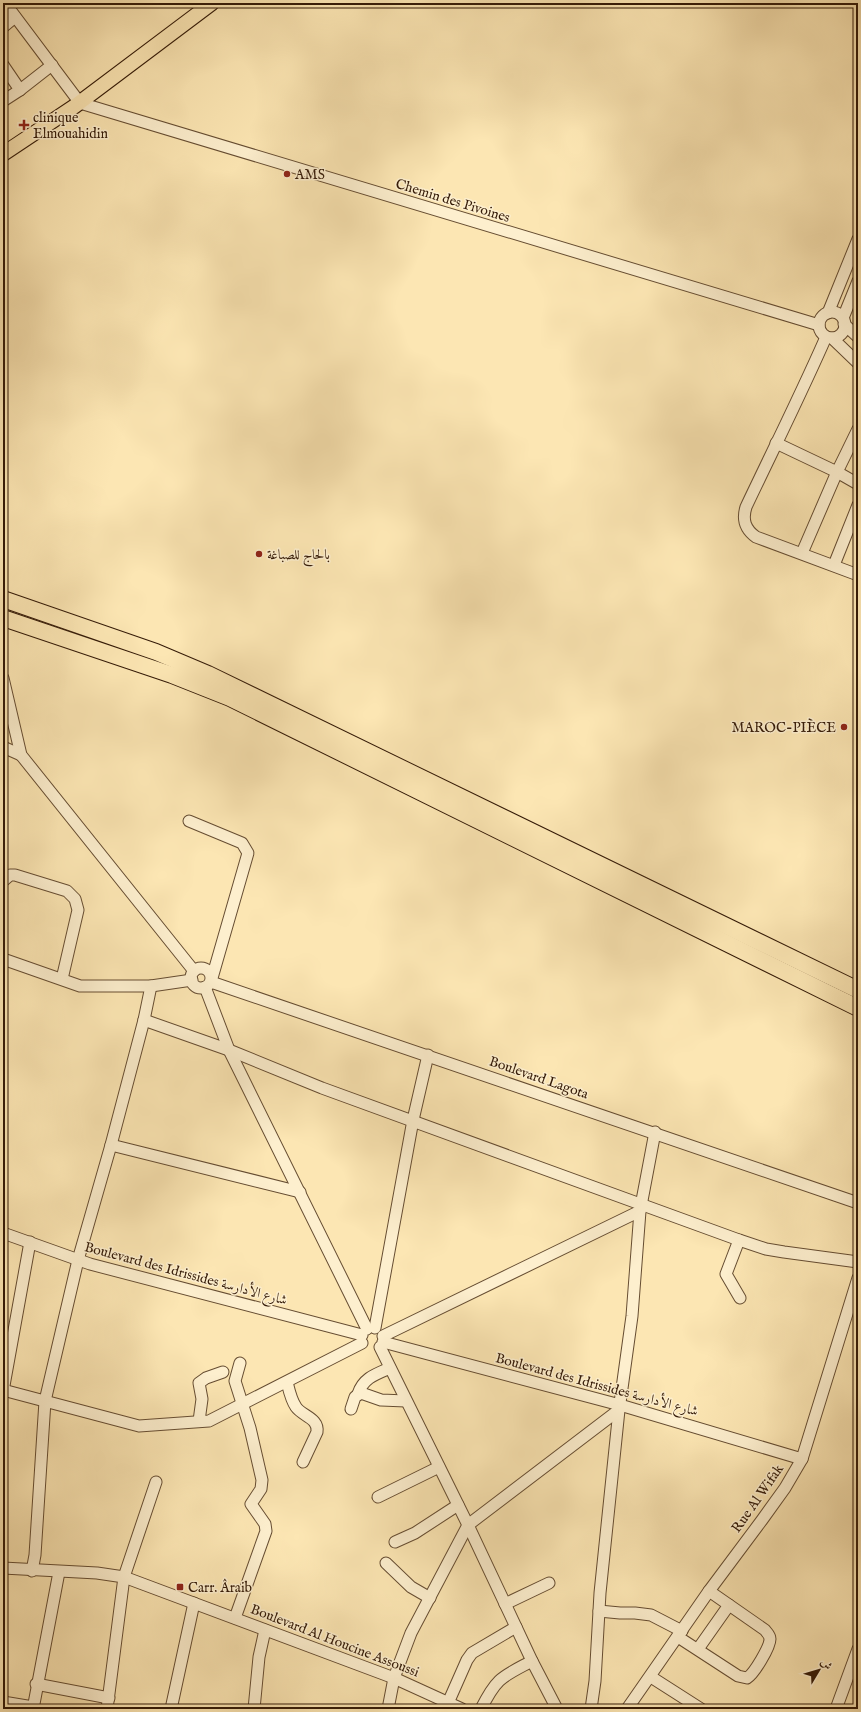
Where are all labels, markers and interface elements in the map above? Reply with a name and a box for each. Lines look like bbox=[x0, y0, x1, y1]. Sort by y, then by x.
place label: clinique Elmouahidin bbox=[33, 109, 108, 143]
marker: clinique Elmouahidin bbox=[18, 119, 30, 131]
place label: AMS bbox=[294, 166, 325, 184]
marker: AMS bbox=[282, 169, 292, 179]
street label: Chemin des Pivoines bbox=[393, 175, 512, 227]
place label: بالحاج للصباغة bbox=[267, 546, 330, 567]
marker: بالحاج للصباغة bbox=[254, 549, 264, 559]
place label: MAROC-PIÈCE bbox=[731, 718, 836, 737]
marker: MAROC-PIÈCE bbox=[839, 722, 849, 732]
street label: Boulevard Lagota bbox=[487, 1052, 592, 1104]
street label: Boulevard des Idrissides شارع الأدارسة bbox=[82, 1236, 290, 1312]
street label: Boulevard des Idrissides شارع الأدارسة bbox=[493, 1347, 701, 1423]
street label: Rue Al Wifak bbox=[728, 1460, 788, 1536]
place label: Carr. Âraib bbox=[188, 1578, 252, 1597]
marker: Carr. Âraib bbox=[175, 1582, 185, 1592]
street label: Boulevard Al Houcine Assoussi bbox=[248, 1600, 422, 1682]
north arrow bbox=[799, 1650, 839, 1690]
text: ش bbox=[817, 1656, 835, 1673]

